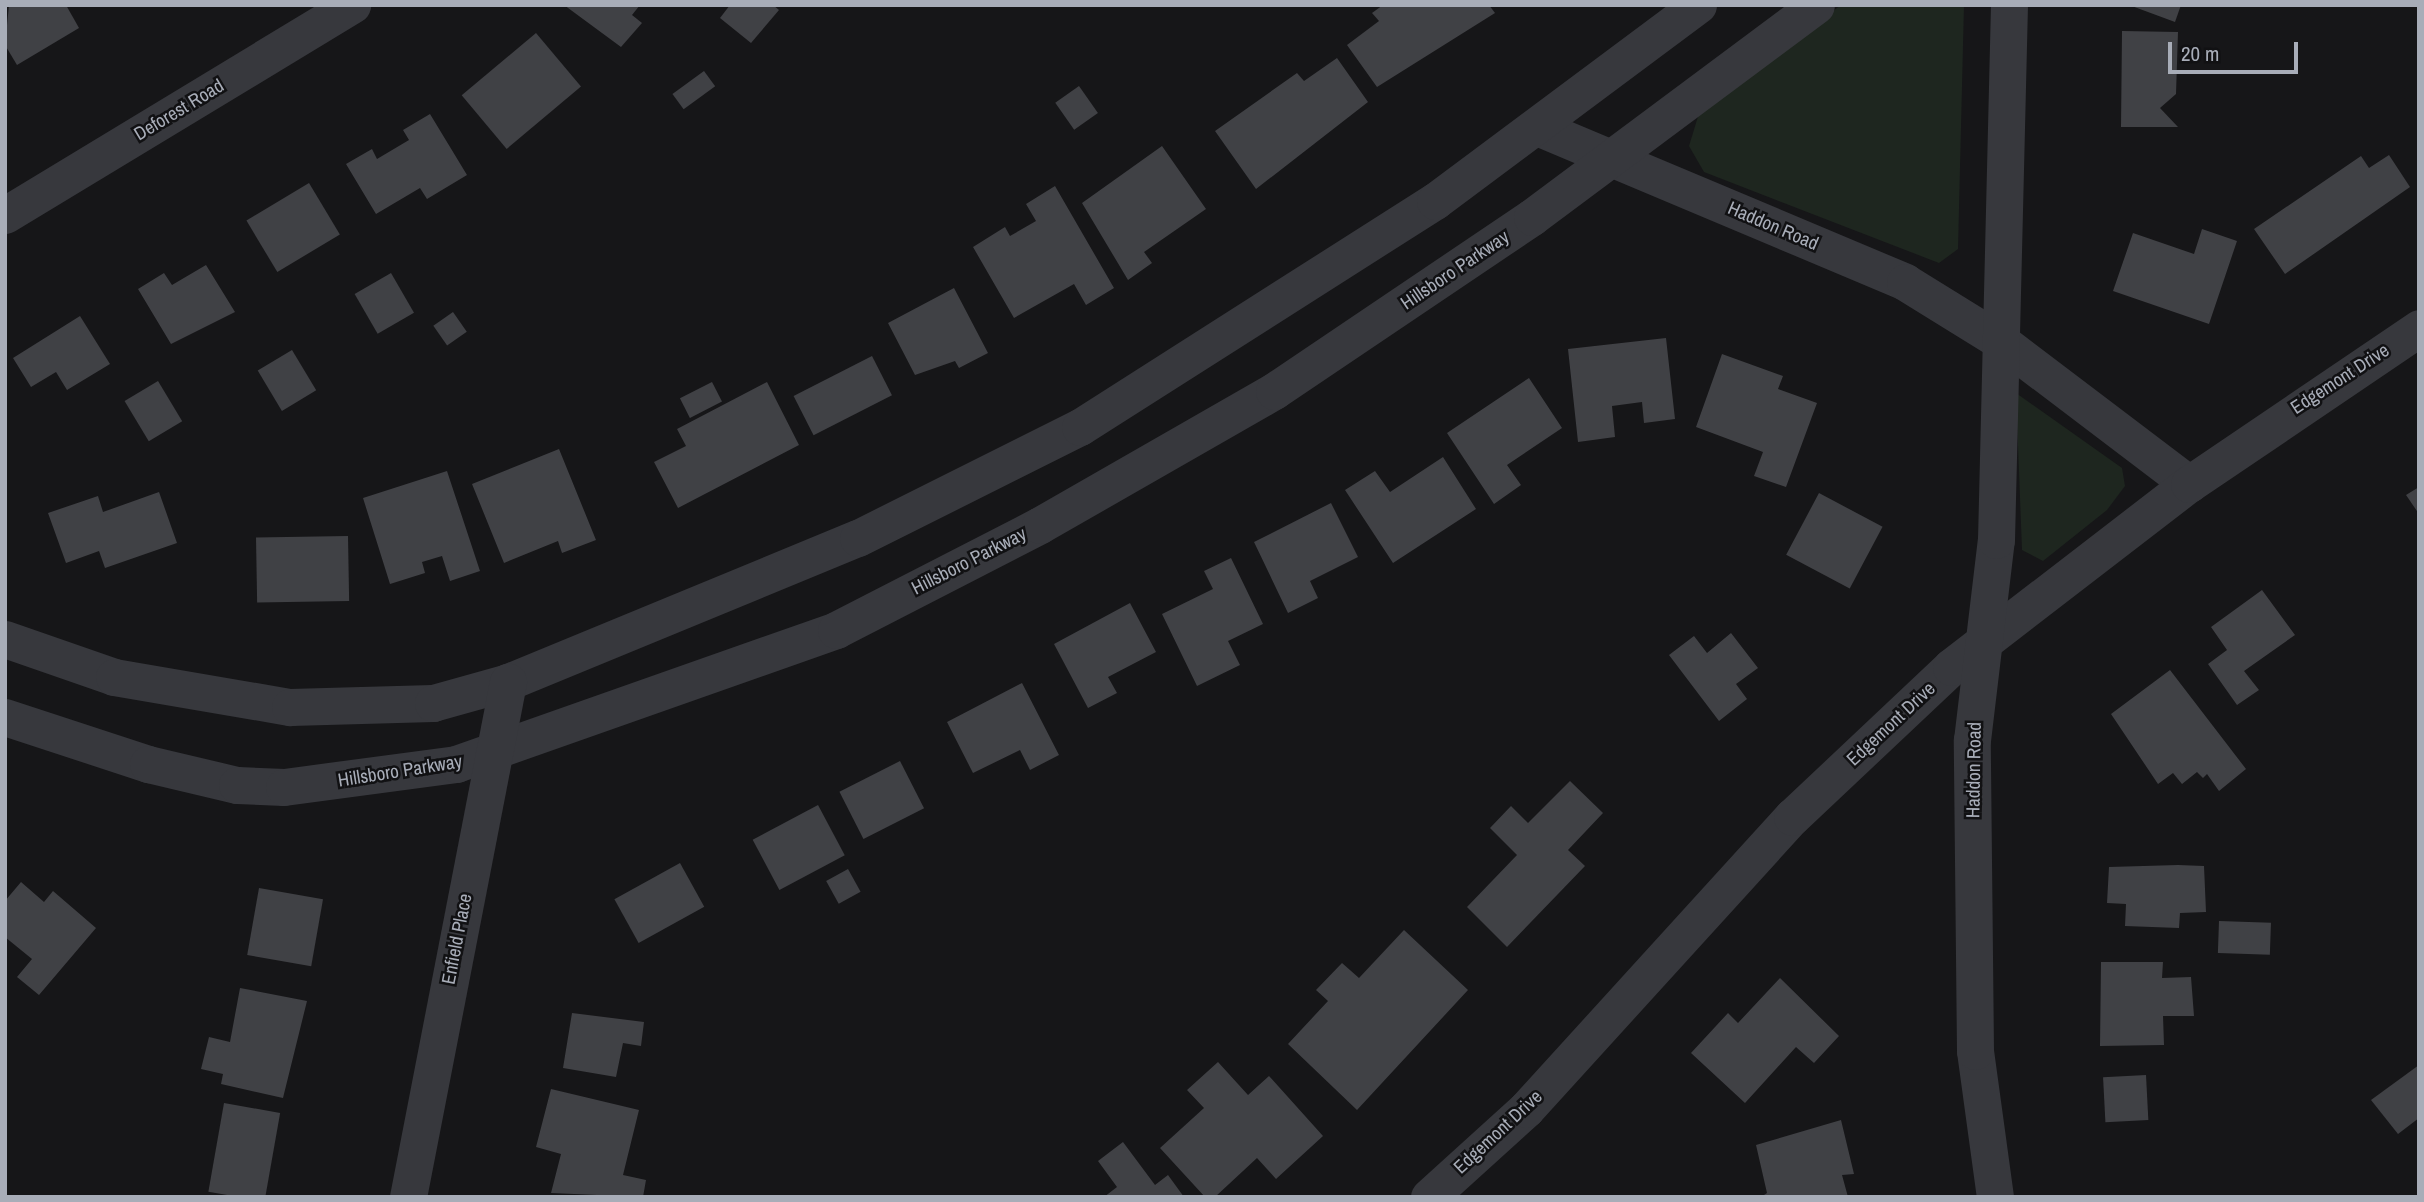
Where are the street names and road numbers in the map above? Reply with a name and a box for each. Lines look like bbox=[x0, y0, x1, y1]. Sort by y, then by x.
street label: Deforest Road bbox=[130, 74, 228, 146]
street label: Haddon Road bbox=[1724, 197, 1822, 255]
street label: Hillsboro Parkway bbox=[1397, 225, 1513, 315]
street label: Edgemont Drive bbox=[2287, 339, 2393, 419]
street label: Hillsboro Parkway bbox=[908, 522, 1030, 600]
street label: Edgemont Drive bbox=[1842, 677, 1940, 771]
street label: Haddon Road bbox=[1962, 722, 1986, 818]
street label: Hillsboro Parkway bbox=[336, 750, 464, 792]
street label: Enfield Place bbox=[437, 892, 477, 986]
street label: Edgemont Drive bbox=[1449, 1085, 1547, 1179]

